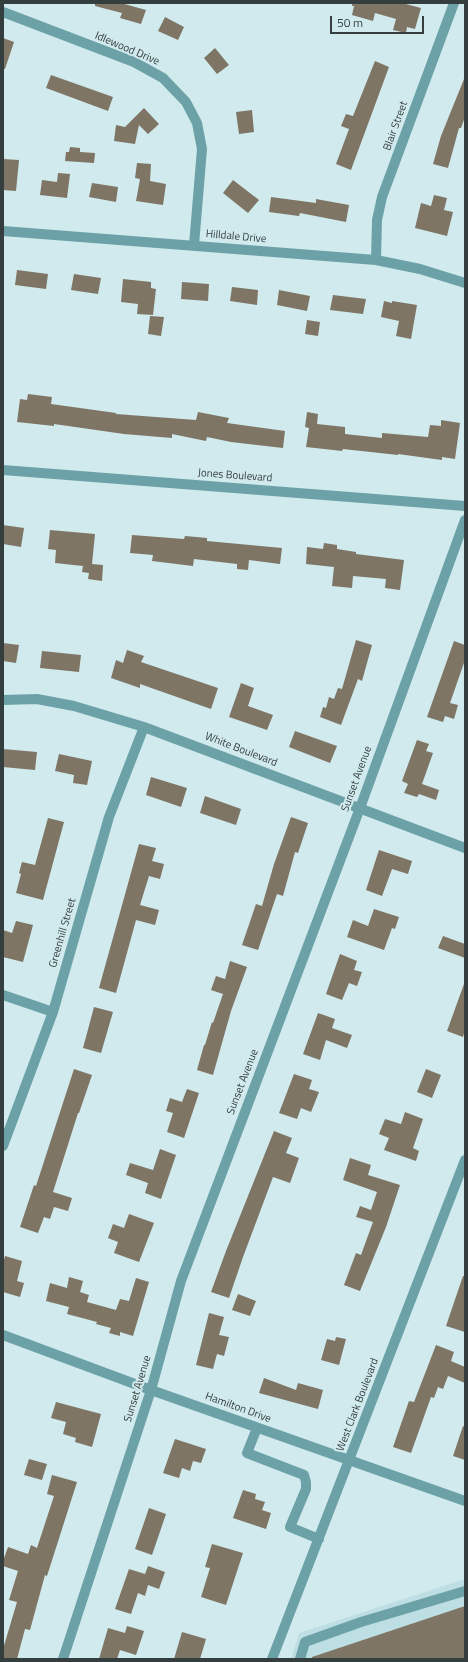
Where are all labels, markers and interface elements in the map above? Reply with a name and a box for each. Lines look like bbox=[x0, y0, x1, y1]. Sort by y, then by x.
scale bar bbox=[332, 8, 426, 34]
text: 50 m bbox=[337, 13, 363, 32]
street label: Idlewood Drive bbox=[93, 29, 161, 69]
street label: Blair Street bbox=[381, 99, 411, 153]
street label: Hilldale Drive bbox=[205, 228, 267, 246]
street label: Jones Boulevard bbox=[197, 467, 273, 485]
street label: White Boulevard bbox=[203, 730, 279, 770]
street label: Sunset Avenue bbox=[339, 744, 375, 814]
street label: Greenhill Street bbox=[47, 897, 79, 969]
street label: Sunset Avenue bbox=[224, 1047, 262, 1117]
street label: Sunset Avenue bbox=[122, 1354, 154, 1424]
street label: West Clark Boulevard bbox=[334, 1357, 382, 1453]
street label: Hamilton Drive bbox=[203, 1390, 273, 1426]

